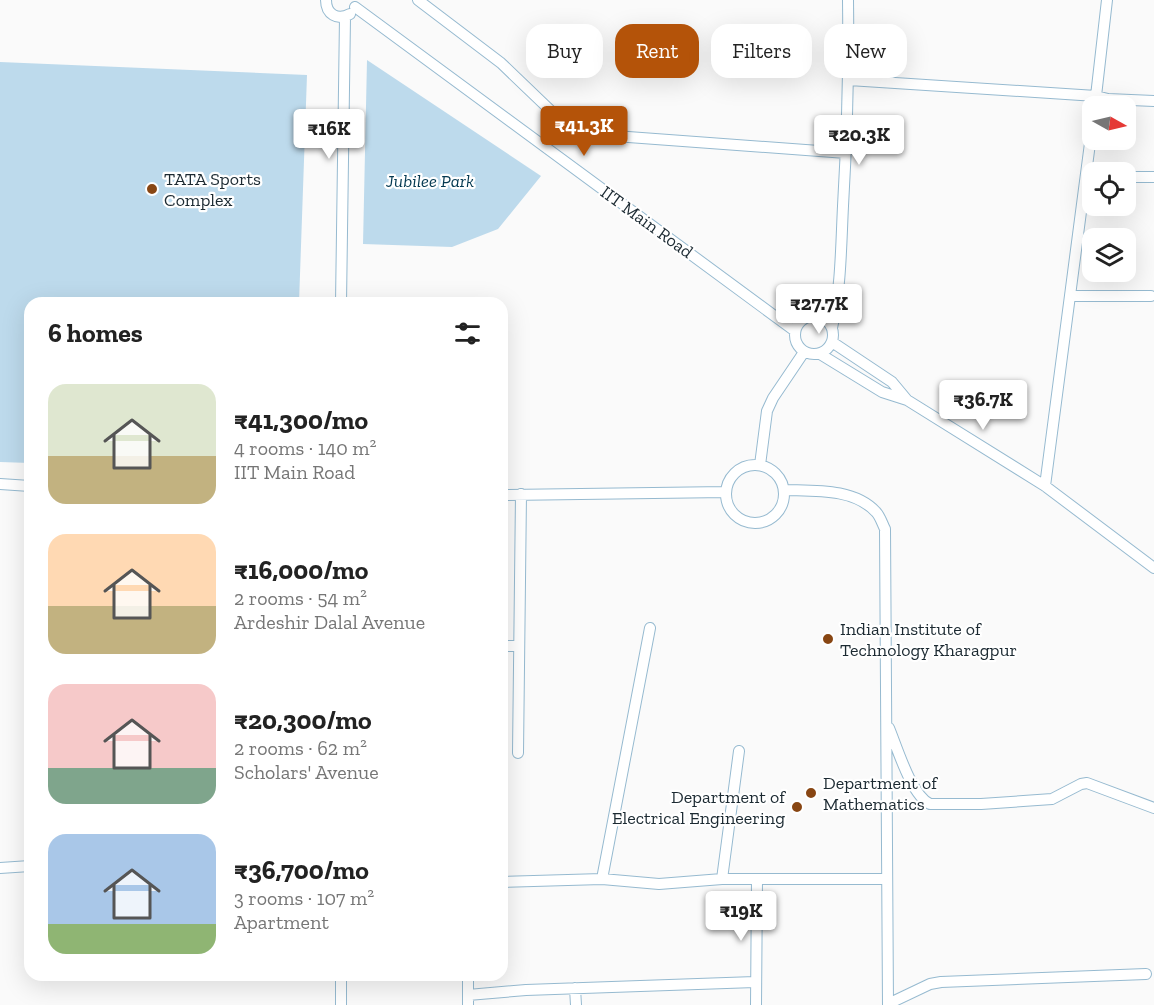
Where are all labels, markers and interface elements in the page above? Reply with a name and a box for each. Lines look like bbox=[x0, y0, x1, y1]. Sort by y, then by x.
chip: Buy bbox=[526, 24, 603, 78]
chip: Rent bbox=[615, 24, 699, 78]
chip: Filters bbox=[711, 24, 812, 78]
chip: New bbox=[824, 24, 907, 78]
north arrow bbox=[1082, 96, 1136, 150]
map controls bbox=[1082, 96, 1136, 282]
pin: ₹41.3K bbox=[535, 106, 633, 157]
pin: ₹16K bbox=[293, 109, 365, 160]
text: ₹41.3K bbox=[555, 113, 613, 137]
pin: ₹20.3K bbox=[810, 115, 908, 166]
text: ₹16K bbox=[307, 116, 351, 140]
text: ₹20.3K bbox=[828, 122, 890, 146]
button: locate bbox=[1082, 162, 1136, 216]
place label: TATA Sports Complex bbox=[164, 168, 261, 211]
park label: Jubilee Park bbox=[385, 170, 474, 192]
street label: IIT Main Road bbox=[596, 181, 698, 263]
marker: TATA Sports Complex bbox=[145, 182, 159, 196]
button: layers bbox=[1082, 228, 1136, 282]
pin: ₹27.7K bbox=[770, 284, 868, 335]
text: ₹27.7K bbox=[790, 291, 848, 315]
text: 6 homes bbox=[48, 317, 143, 349]
icon: filters bbox=[451, 317, 484, 350]
pin: ₹36.7K bbox=[934, 380, 1032, 431]
text: ₹36.7K bbox=[953, 387, 1013, 411]
text: ₹41,300/mo bbox=[234, 404, 368, 436]
icon: home bbox=[96, 408, 168, 480]
text: 4 rooms · 140 m² bbox=[234, 436, 376, 460]
text: IIT Main Road bbox=[234, 460, 355, 484]
text: ₹16,000/mo bbox=[234, 554, 368, 586]
icon: home bbox=[96, 558, 168, 630]
text: 2 rooms · 54 m² bbox=[234, 586, 367, 610]
text: Ardeshir Dalal Avenue bbox=[234, 610, 425, 634]
place label: Indian Institute of Technology Kharagpur bbox=[840, 618, 1017, 661]
marker: Indian Institute of Technology Kharagpur bbox=[821, 632, 835, 646]
text: ₹20,300/mo bbox=[234, 704, 372, 736]
icon: home bbox=[96, 708, 168, 780]
text: 2 rooms · 62 m² bbox=[234, 736, 367, 760]
text: Scholars' Avenue bbox=[234, 760, 379, 784]
place label: Department of Mathematics bbox=[823, 772, 938, 815]
place label: Department of Electrical Engineering bbox=[612, 786, 786, 829]
marker: Department of Mathematics bbox=[804, 786, 818, 800]
marker: Department of Electrical Engineering bbox=[790, 800, 804, 814]
text: ₹36,700/mo bbox=[234, 854, 369, 886]
icon: home bbox=[96, 858, 168, 930]
text: 3 rooms · 107 m² bbox=[234, 886, 374, 910]
pin: ₹19K bbox=[705, 891, 777, 942]
text: ₹19K bbox=[719, 898, 763, 922]
text: Apartment bbox=[234, 910, 329, 934]

